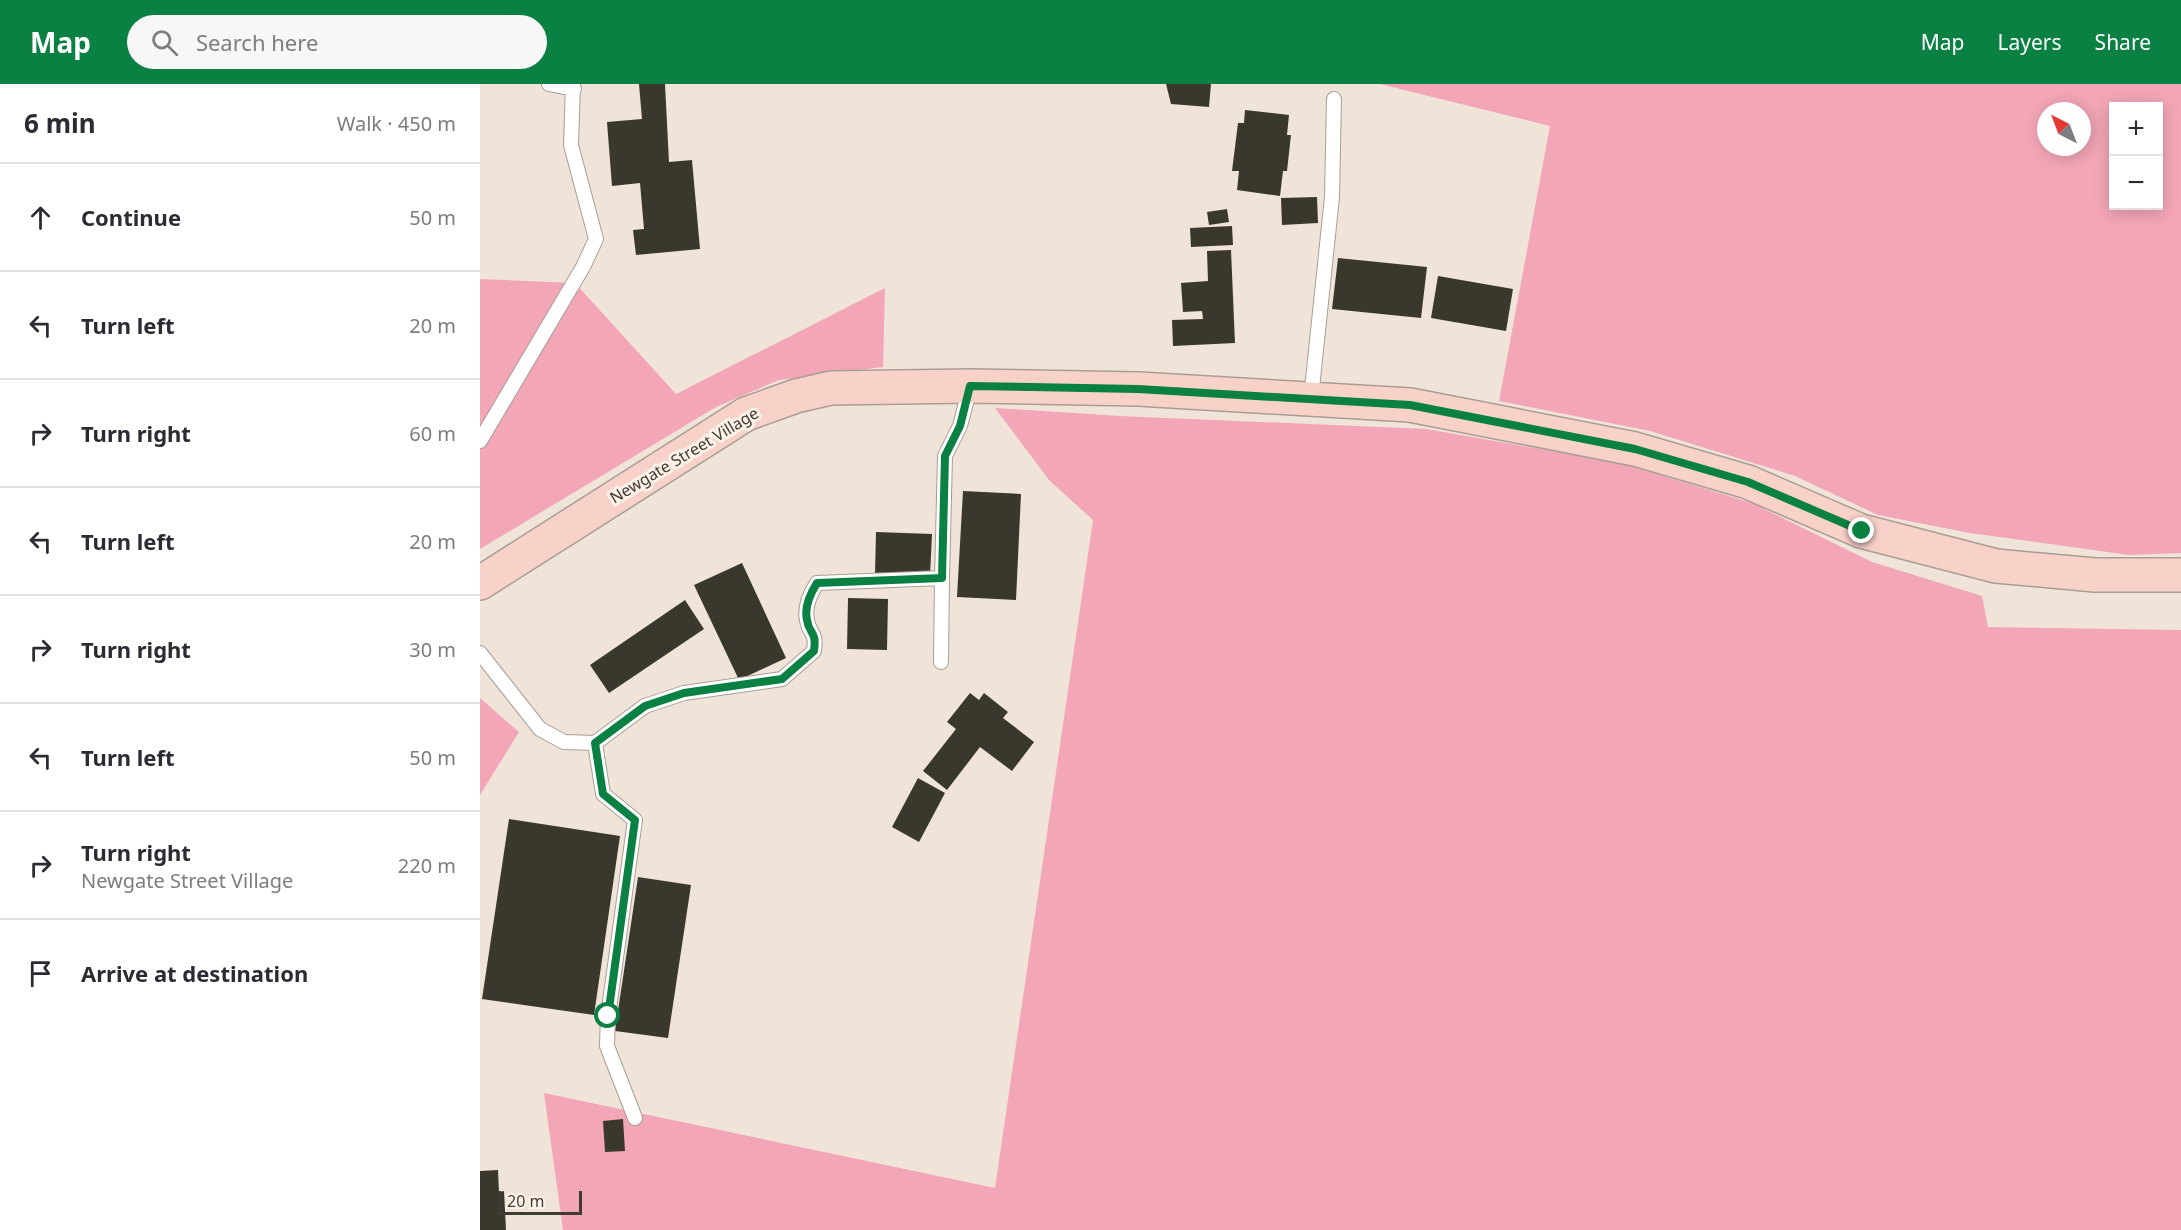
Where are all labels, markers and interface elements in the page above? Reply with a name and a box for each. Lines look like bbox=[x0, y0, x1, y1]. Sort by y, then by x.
search box bbox=[127, 15, 547, 69]
text: Map bbox=[30, 23, 91, 61]
icon: search bbox=[148, 26, 181, 59]
text: Search here bbox=[196, 27, 318, 57]
text: Map bbox=[1921, 28, 1965, 56]
text: Layers bbox=[1998, 28, 2062, 56]
text: Share bbox=[2095, 28, 2151, 56]
north arrow bbox=[2037, 102, 2091, 156]
map controls bbox=[2109, 102, 2163, 210]
button: + bbox=[2109, 102, 2163, 156]
text: 6 min bbox=[24, 105, 96, 141]
text: Walk · 450 m bbox=[337, 110, 456, 137]
button: − bbox=[2109, 156, 2163, 210]
icon: ahead bbox=[24, 201, 57, 234]
text: Continue bbox=[81, 202, 181, 232]
text: 50 m bbox=[409, 204, 456, 231]
icon: left bbox=[24, 309, 57, 342]
text: Turn left bbox=[81, 310, 175, 340]
text: 20 m bbox=[409, 312, 456, 339]
street label: Newgate Street Village bbox=[606, 402, 762, 508]
icon: right bbox=[24, 417, 57, 450]
text: Turn right bbox=[81, 418, 191, 448]
text: 60 m bbox=[409, 420, 456, 447]
route end bbox=[1848, 517, 1874, 543]
icon: left bbox=[24, 525, 57, 558]
text: Turn left bbox=[81, 526, 175, 556]
text: 20 m bbox=[409, 528, 456, 555]
icon: right bbox=[24, 633, 57, 666]
text: Turn right bbox=[81, 634, 191, 664]
text: 30 m bbox=[409, 636, 456, 663]
icon: left bbox=[24, 741, 57, 774]
text: Turn left bbox=[81, 742, 175, 772]
text: 50 m bbox=[409, 744, 456, 771]
text: Turn right bbox=[81, 837, 191, 867]
icon: right bbox=[24, 849, 57, 882]
text: 220 m bbox=[398, 852, 456, 879]
text: Newgate Street Village bbox=[81, 867, 293, 894]
icon: arrive bbox=[24, 957, 57, 990]
text: Arrive at destination bbox=[81, 958, 308, 988]
route start bbox=[594, 1002, 620, 1028]
scale bar bbox=[498, 1188, 582, 1216]
text: 20 m bbox=[507, 1190, 544, 1212]

